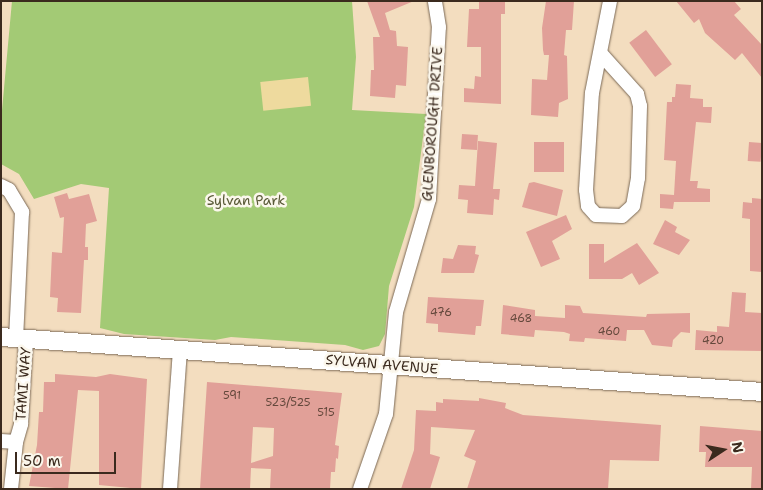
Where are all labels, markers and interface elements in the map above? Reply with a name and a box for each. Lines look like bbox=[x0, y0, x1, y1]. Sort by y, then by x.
street label: GLENBOROUGH DRIVE bbox=[418, 46, 446, 202]
park label: Sylvan Park bbox=[207, 192, 285, 208]
house number: 476 bbox=[430, 306, 452, 320]
house number: 468 bbox=[510, 312, 532, 326]
house number: 460 bbox=[598, 325, 620, 339]
house number: 420 bbox=[702, 334, 724, 348]
street label: TAMI WAY bbox=[12, 346, 34, 422]
street label: SYLVAN AVENUE bbox=[325, 351, 439, 377]
house number: 591 bbox=[223, 389, 241, 403]
house number: 523/525 bbox=[265, 396, 311, 410]
house number: 515 bbox=[317, 406, 335, 420]
north arrow bbox=[698, 425, 748, 475]
text: N bbox=[728, 440, 748, 454]
scale bar bbox=[18, 442, 119, 474]
text: 50 m bbox=[23, 451, 61, 471]

